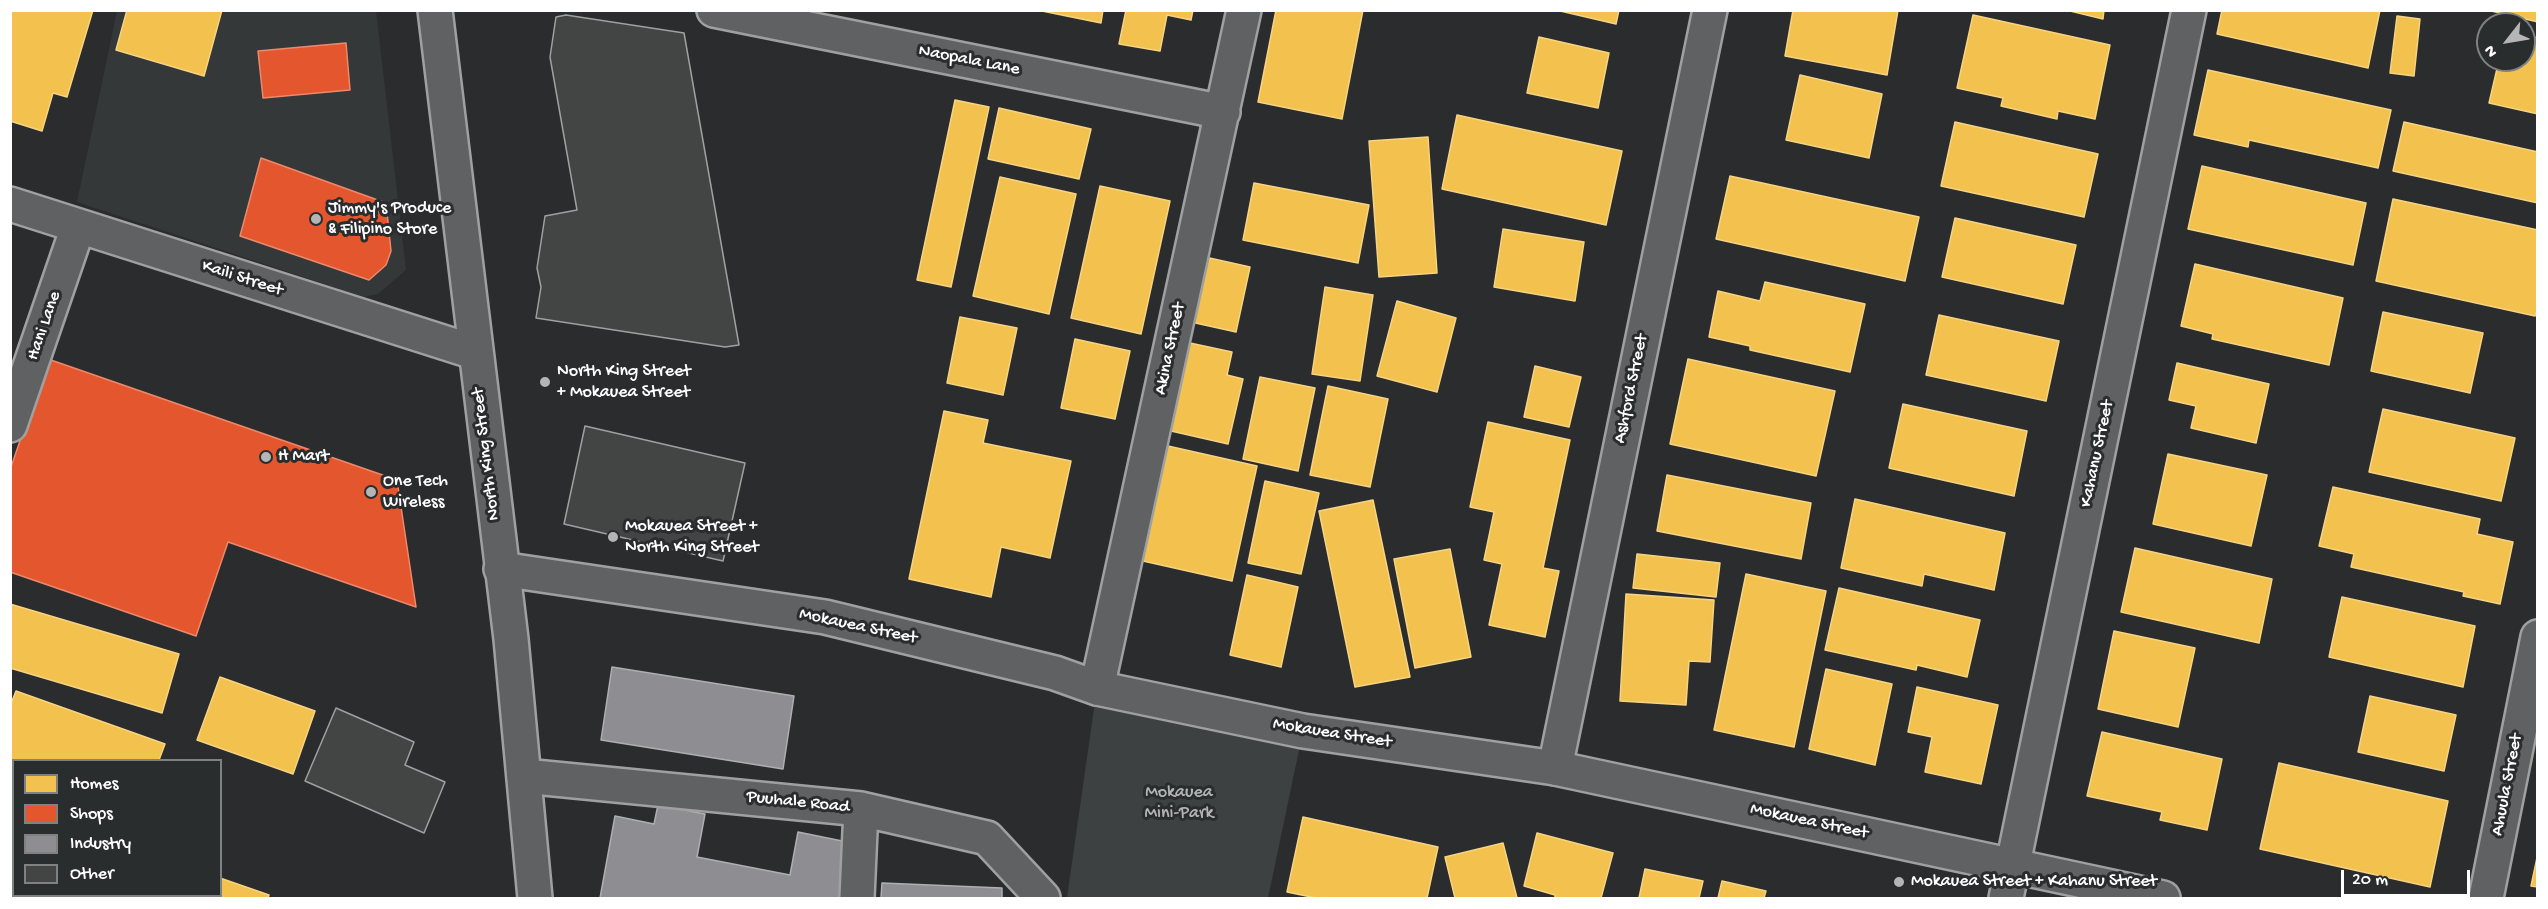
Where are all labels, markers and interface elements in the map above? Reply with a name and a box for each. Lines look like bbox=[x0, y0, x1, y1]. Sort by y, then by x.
north arrow bbox=[2476, 12, 2536, 72]
street label: Naopala Lane bbox=[917, 41, 1021, 81]
text: N bbox=[2481, 41, 2503, 60]
place label: Jimmy's Produce & Filipino Store bbox=[328, 198, 451, 240]
marker: Jimmy's Produce & Filipino Store bbox=[309, 212, 323, 226]
street label: Kaili Street bbox=[199, 256, 285, 302]
street label: Hani Lane bbox=[23, 289, 67, 363]
street label: Akina Street bbox=[1151, 301, 1191, 397]
street label: Ashford Street bbox=[1610, 332, 1654, 446]
place label: North King Street + Mokauea Street bbox=[557, 361, 691, 404]
marker: North King Street + Mokauea Street bbox=[538, 375, 552, 389]
street label: North King Street bbox=[468, 386, 506, 522]
street label: Kahanu Street bbox=[2076, 399, 2120, 509]
place label: H Mart bbox=[278, 446, 329, 468]
marker: H Mart bbox=[259, 450, 273, 464]
place label: One Tech Wireless bbox=[383, 471, 448, 514]
marker: One Tech Wireless bbox=[364, 485, 378, 499]
place label: Mokauea Street + North King Street bbox=[625, 516, 759, 558]
marker: Mokauea Street + North King Street bbox=[606, 530, 620, 544]
street label: Mokauea Street bbox=[797, 604, 919, 650]
street label: Mokauea Street bbox=[1271, 714, 1393, 754]
street label: Ahuula Street bbox=[2488, 732, 2528, 838]
legend bbox=[12, 759, 222, 897]
text: Homes bbox=[70, 774, 118, 795]
park label: Mokauea Mini-Park bbox=[1145, 782, 1213, 824]
street label: Puuhale Road bbox=[745, 787, 851, 819]
street label: Mokauea Street bbox=[1748, 799, 1870, 845]
text: Shops bbox=[70, 804, 113, 825]
text: Industry bbox=[70, 834, 131, 855]
scale bar bbox=[2344, 858, 2473, 896]
text: Other bbox=[70, 864, 114, 885]
text: 20 m bbox=[2352, 870, 2388, 891]
place label: Mokauea Street + Kahanu Street bbox=[1911, 871, 2157, 893]
marker: Mokauea Street + Kahanu Street bbox=[1892, 875, 1906, 889]

